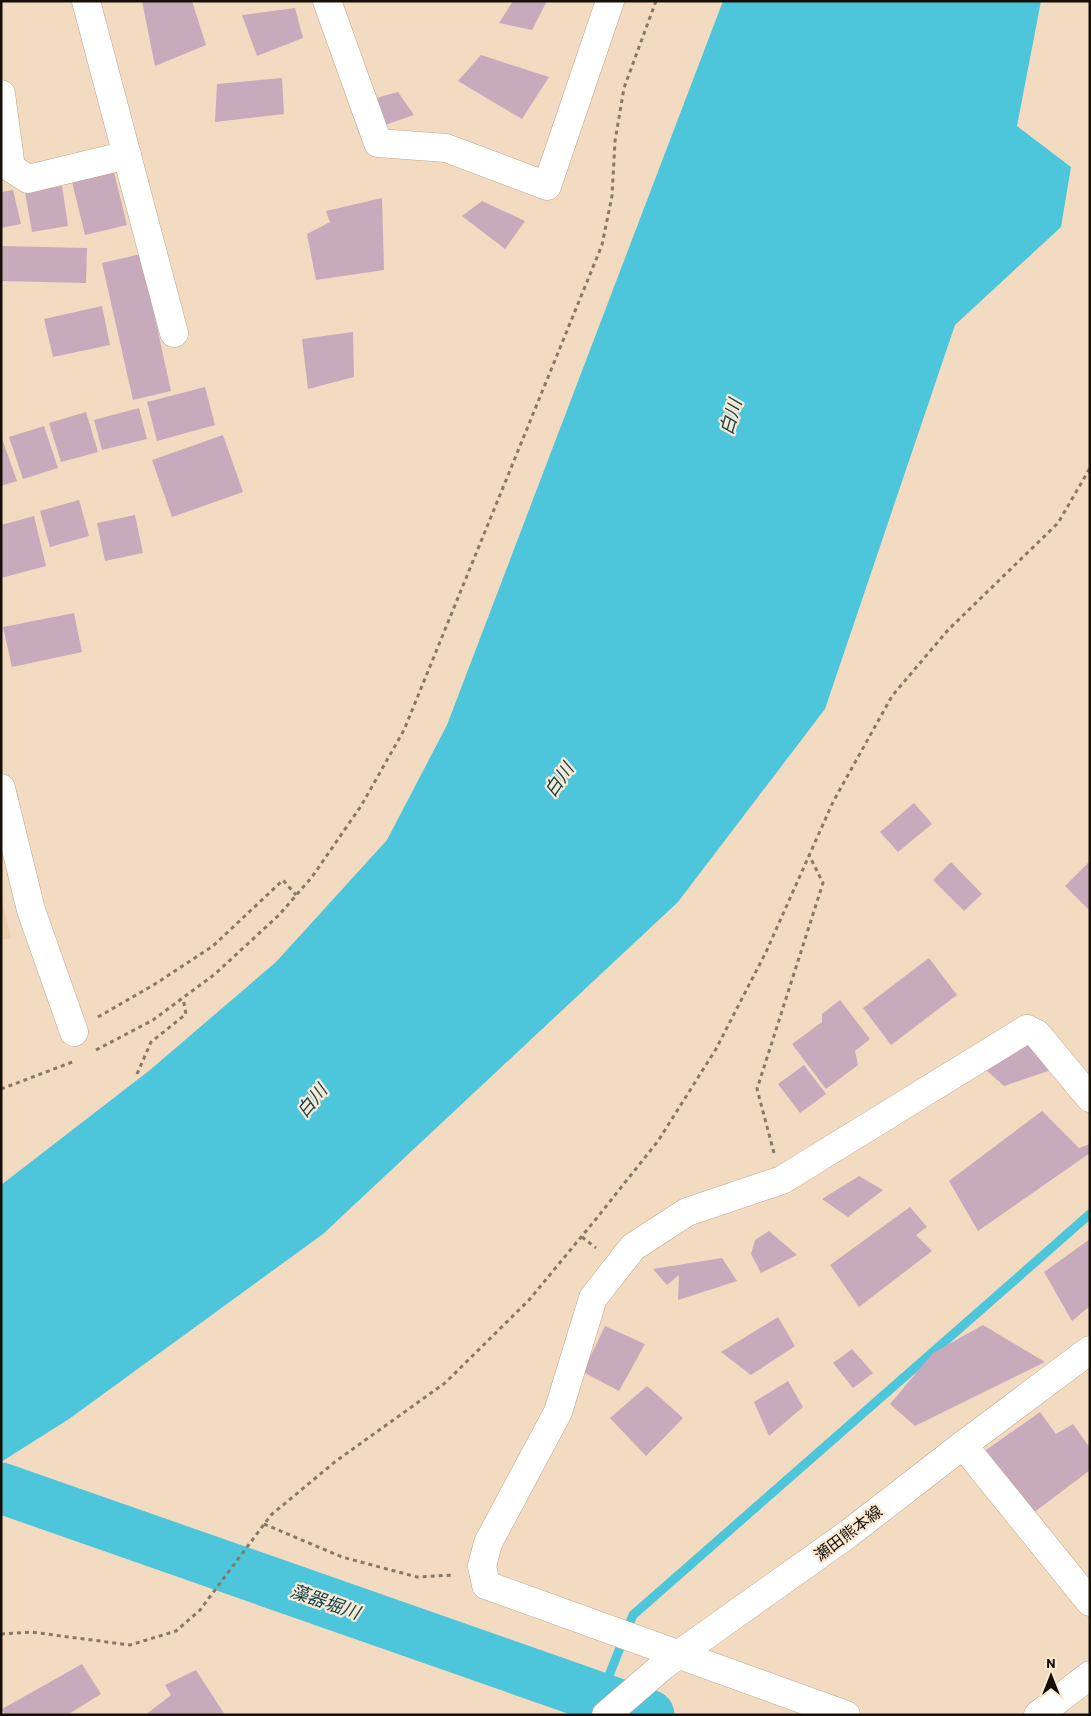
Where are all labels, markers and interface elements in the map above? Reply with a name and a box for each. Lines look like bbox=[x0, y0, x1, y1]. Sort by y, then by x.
water label: 白川 bbox=[715, 394, 746, 437]
water label: 白川 bbox=[539, 757, 579, 800]
water label: 白川 bbox=[291, 1078, 333, 1121]
street label: 瀬田熊本線 bbox=[810, 1501, 885, 1564]
water label: 藻器堀川 bbox=[288, 1579, 365, 1624]
north arrow bbox=[1026, 1651, 1076, 1701]
text: N bbox=[1046, 1654, 1056, 1671]

